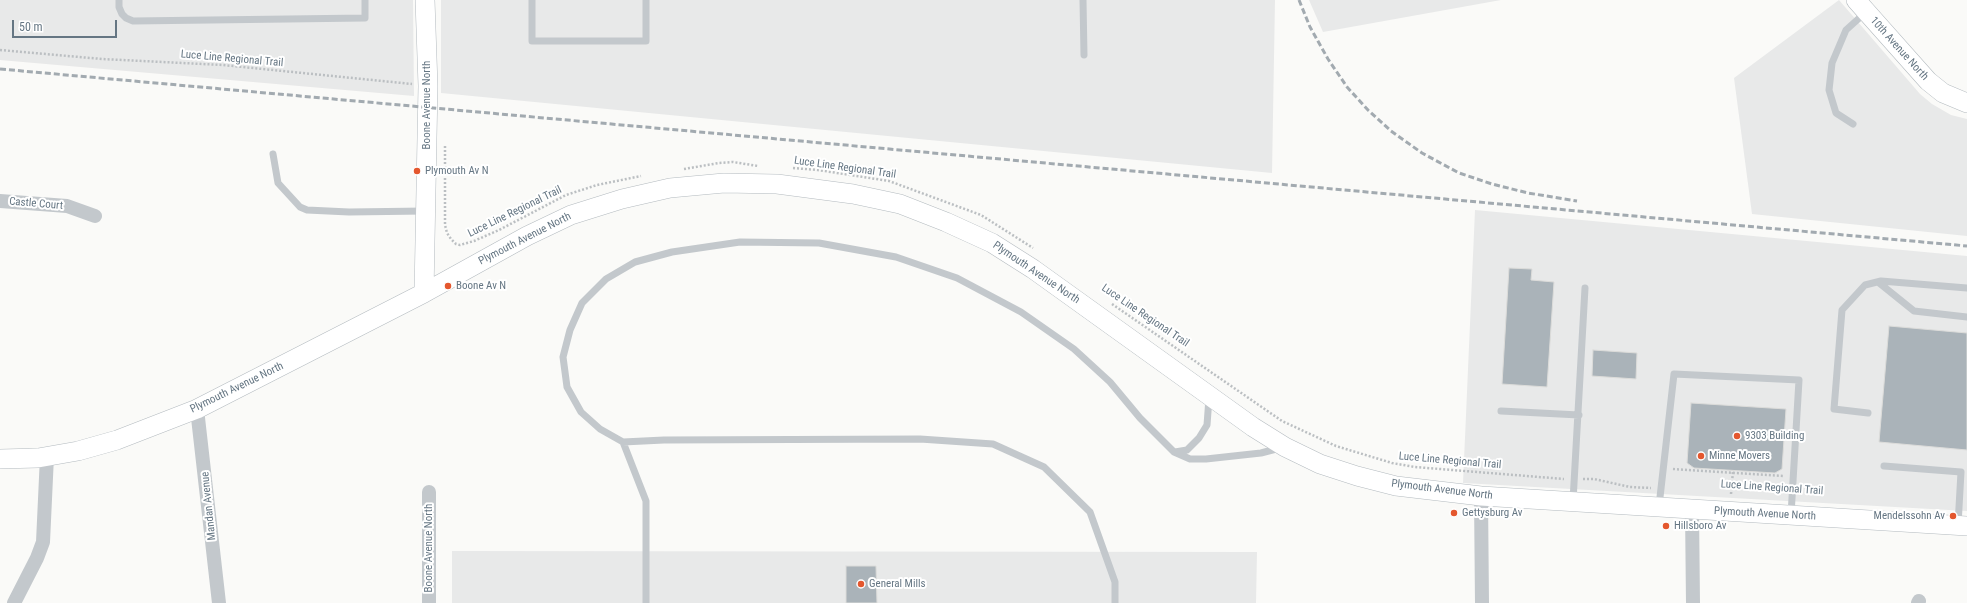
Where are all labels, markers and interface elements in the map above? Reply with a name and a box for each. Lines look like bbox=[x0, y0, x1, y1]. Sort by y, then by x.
scale bar bbox=[14, 12, 119, 38]
street label: 10th Avenue North bbox=[1867, 15, 1931, 83]
text: 50 m bbox=[19, 20, 43, 34]
street label: Luce Line Regional Trail bbox=[180, 48, 284, 70]
street label: Boone Avenue North bbox=[420, 61, 434, 149]
street label: Luce Line Regional Trail bbox=[793, 154, 897, 182]
place label: Plymouth Av N bbox=[425, 164, 489, 178]
marker: Plymouth Av N bbox=[412, 166, 422, 176]
street label: Luce Line Regional Trail bbox=[466, 184, 564, 240]
street label: Castle Court bbox=[9, 195, 63, 213]
street label: Plymouth Avenue North bbox=[477, 210, 573, 268]
street label: Plymouth Avenue North bbox=[990, 239, 1082, 307]
place label: Boone Av N bbox=[456, 279, 506, 293]
marker: Boone Av N bbox=[443, 281, 453, 291]
street label: Luce Line Regional Trail bbox=[1099, 282, 1191, 350]
street label: Plymouth Avenue North bbox=[188, 360, 286, 416]
place label: 9303 Building bbox=[1745, 429, 1804, 443]
marker: 9303 Building bbox=[1732, 431, 1742, 441]
place label: Minne Movers bbox=[1709, 449, 1770, 463]
street label: Luce Line Regional Trail bbox=[1398, 450, 1502, 472]
marker: Minne Movers bbox=[1696, 451, 1706, 461]
street label: Mandan Avenue bbox=[199, 471, 219, 541]
street label: Plymouth Avenue North bbox=[1391, 477, 1493, 503]
street label: Luce Line Regional Trail bbox=[1720, 478, 1824, 498]
street label: Boone Avenue North bbox=[422, 504, 436, 592]
street label: Plymouth Avenue North bbox=[1714, 505, 1816, 523]
place label: Gettysburg Av bbox=[1462, 506, 1522, 520]
marker: Gettysburg Av bbox=[1449, 508, 1459, 518]
place label: Mendelssohn Av bbox=[1874, 509, 1945, 523]
marker: Mendelssohn Av bbox=[1948, 511, 1958, 521]
place label: Hillsboro Av bbox=[1674, 519, 1726, 533]
marker: Hillsboro Av bbox=[1661, 521, 1671, 531]
place label: General Mills bbox=[869, 577, 925, 591]
marker: General Mills bbox=[856, 579, 866, 589]

